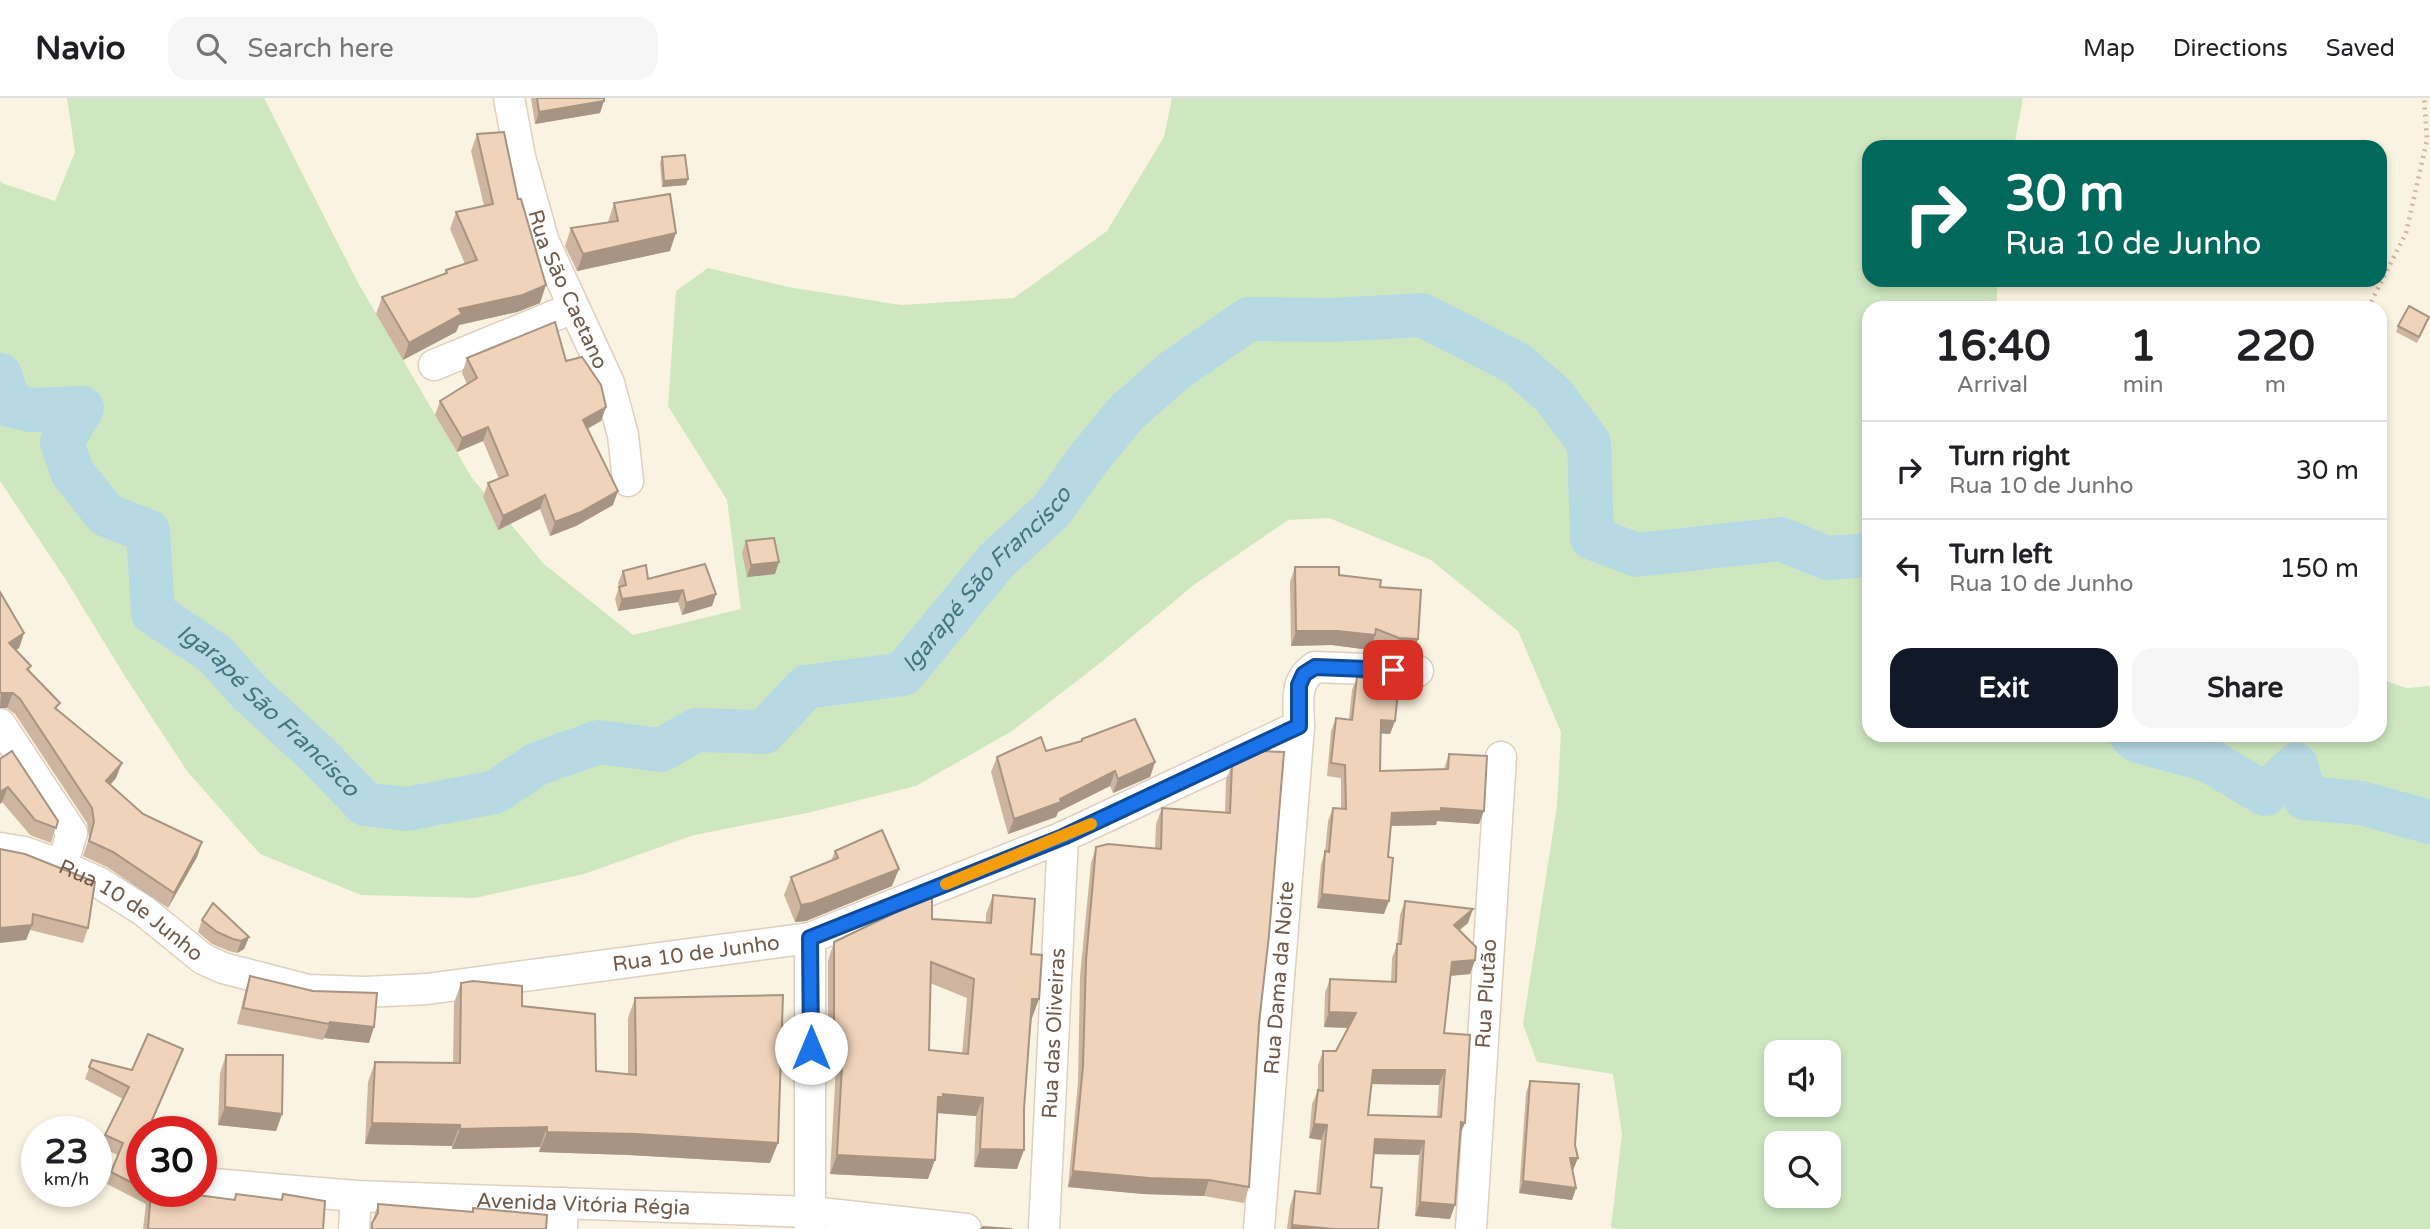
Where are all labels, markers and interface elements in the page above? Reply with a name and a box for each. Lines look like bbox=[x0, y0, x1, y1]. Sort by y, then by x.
search box bbox=[168, 17, 658, 80]
text: Navio bbox=[35, 29, 126, 68]
icon: search bbox=[192, 29, 230, 67]
text: Search here bbox=[248, 33, 394, 64]
text: Map bbox=[2083, 34, 2135, 63]
text: Directions bbox=[2173, 34, 2288, 63]
text: Saved bbox=[2326, 34, 2395, 63]
text: 30 m bbox=[2005, 165, 2124, 224]
icon: right bbox=[1890, 168, 1981, 259]
street label: Rua São Caetano bbox=[523, 207, 613, 373]
text: Rua 10 de Junho bbox=[2005, 225, 2262, 263]
text: 16:40 bbox=[1934, 321, 2051, 372]
text: 1 bbox=[2130, 321, 2156, 372]
text: 220 bbox=[2236, 321, 2315, 372]
text: Arrival bbox=[1957, 371, 2028, 399]
text: min bbox=[2123, 371, 2164, 399]
text: m bbox=[2265, 371, 2286, 399]
text: Turn right bbox=[1949, 441, 2070, 472]
icon: right bbox=[1890, 451, 1928, 489]
text: 30 m bbox=[2296, 455, 2359, 486]
text: Rua 10 de Junho bbox=[1949, 472, 2133, 500]
water label: Igarapé São Francisco bbox=[896, 481, 1078, 678]
text: Turn left bbox=[1949, 539, 2052, 570]
icon: left bbox=[1890, 549, 1928, 587]
text: 150 m bbox=[2279, 553, 2359, 584]
text: Rua 10 de Junho bbox=[1949, 570, 2133, 598]
water label: Igarapé São Francisco bbox=[172, 619, 366, 804]
pin bbox=[1363, 640, 1423, 700]
button: Exit bbox=[1890, 648, 2118, 728]
button: Share bbox=[2132, 648, 2359, 728]
icon: arrive bbox=[1374, 651, 1412, 689]
street label: Rua 10 de Junho bbox=[55, 854, 208, 967]
street label: Rua Dama da Noite bbox=[1259, 880, 1299, 1075]
street label: Rua 10 de Junho bbox=[611, 930, 781, 977]
street label: Rua Plutão bbox=[1470, 938, 1502, 1049]
street label: Rua das Oliveiras bbox=[1037, 947, 1070, 1119]
position arrow bbox=[774, 1011, 848, 1085]
map controls bbox=[1764, 1040, 1841, 1208]
button: sound bbox=[1764, 1040, 1841, 1117]
speed limit sign: 30 bbox=[126, 1116, 217, 1207]
text: 23 bbox=[45, 1131, 88, 1173]
button: search bbox=[1764, 1131, 1841, 1208]
text: km/h bbox=[44, 1168, 89, 1190]
street label: Avenida Vitória Régia bbox=[476, 1188, 691, 1220]

